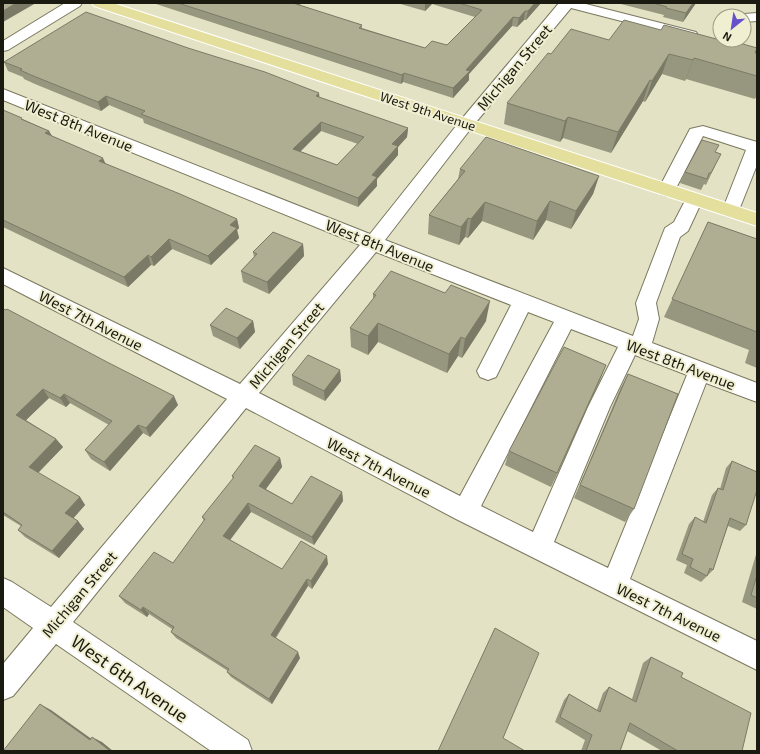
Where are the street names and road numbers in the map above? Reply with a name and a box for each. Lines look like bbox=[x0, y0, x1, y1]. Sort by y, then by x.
street label: Michigan Street bbox=[473, 20, 555, 114]
street label: West 9th Avenue bbox=[378, 88, 478, 134]
street label: West 8th Avenue bbox=[22, 95, 136, 155]
street label: West 8th Avenue bbox=[323, 215, 437, 275]
street label: West 7th Avenue bbox=[36, 286, 146, 354]
street label: Michigan Street bbox=[245, 298, 327, 392]
street label: West 8th Avenue bbox=[624, 335, 738, 393]
street label: West 7th Avenue bbox=[324, 433, 434, 501]
street label: Michigan Street bbox=[38, 547, 120, 641]
street label: West 7th Avenue bbox=[614, 579, 724, 645]
street label: West 6th Avenue bbox=[67, 629, 193, 727]

